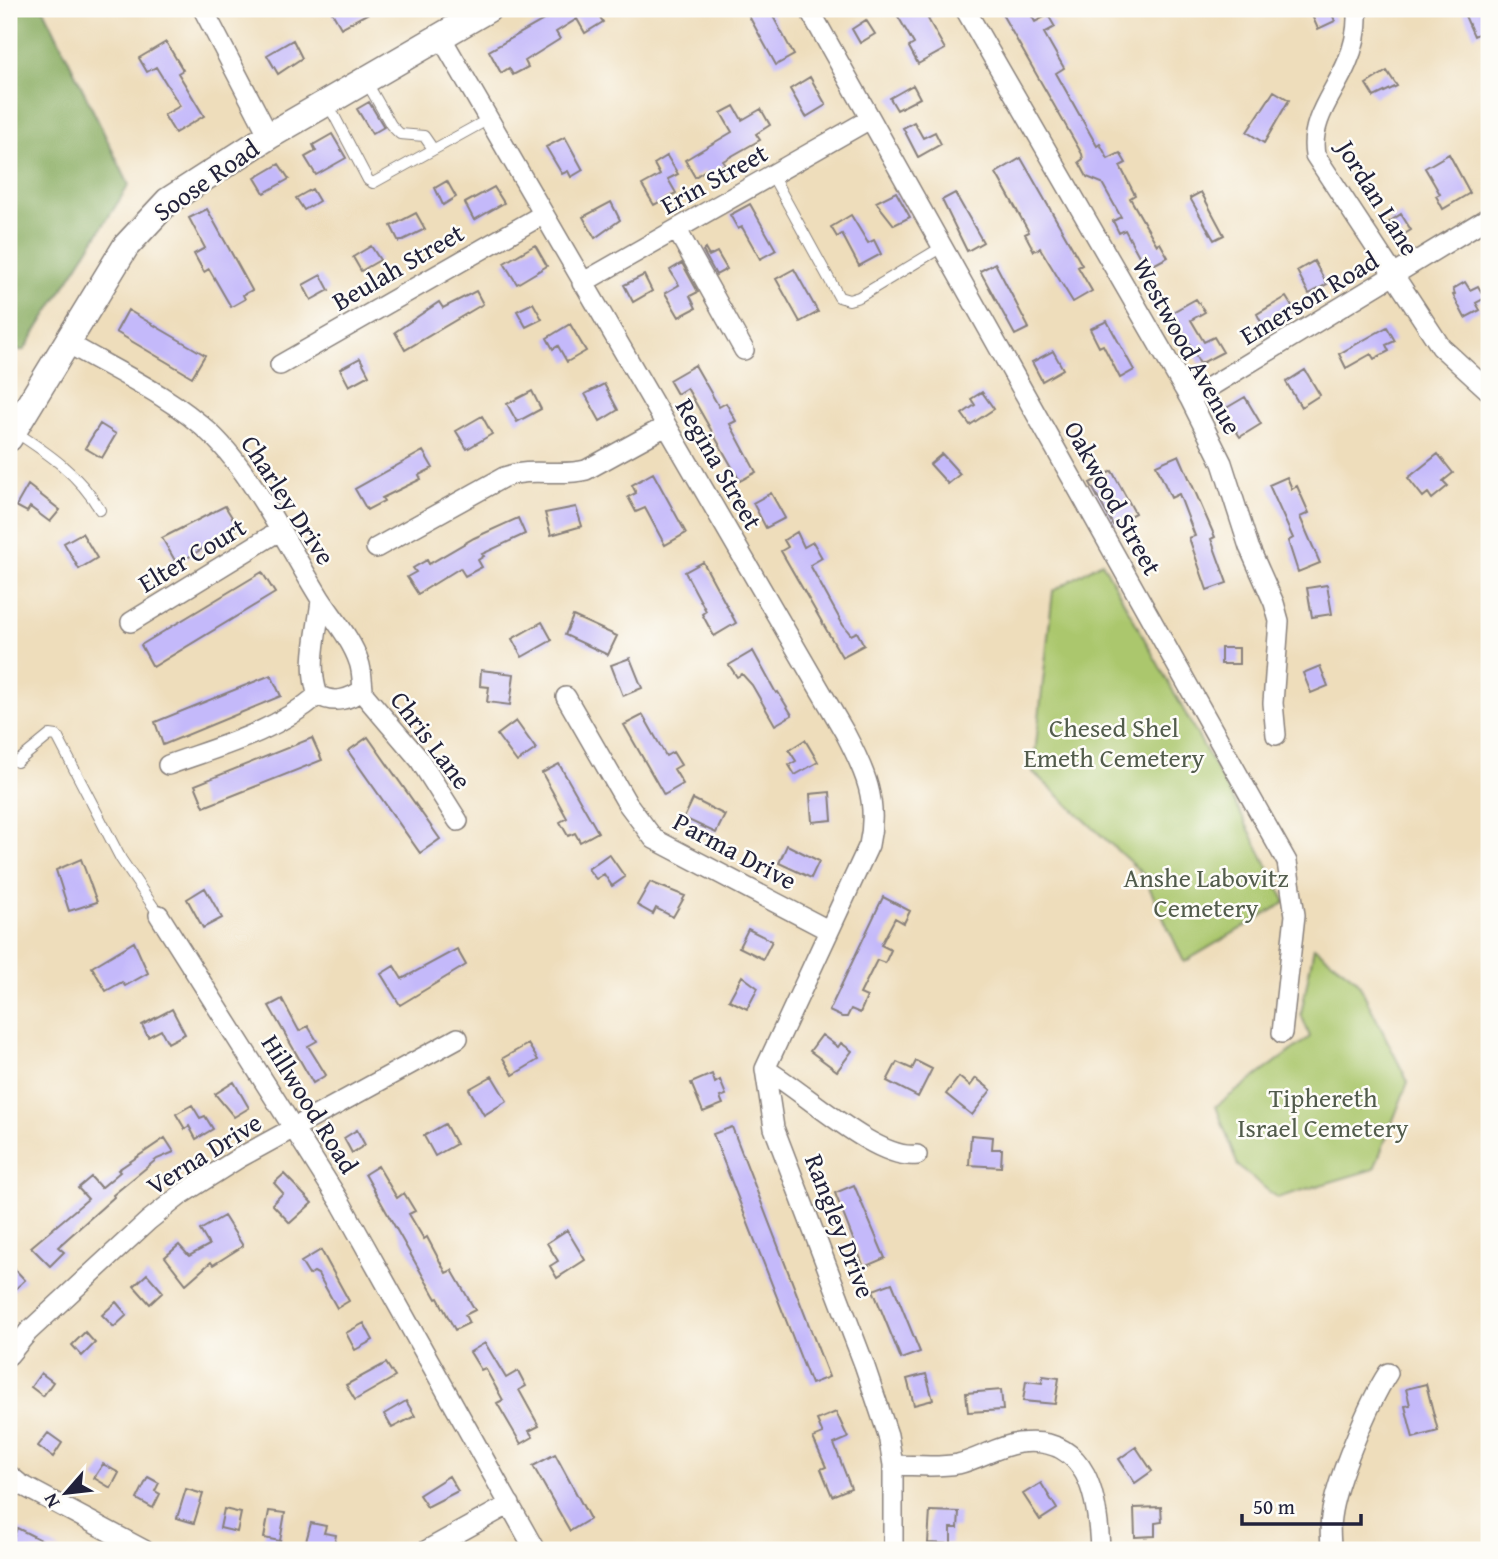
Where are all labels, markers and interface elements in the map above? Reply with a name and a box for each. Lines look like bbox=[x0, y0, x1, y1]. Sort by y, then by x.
street label: Soose Road bbox=[145, 129, 267, 231]
street label: Jordan Lane bbox=[1326, 130, 1429, 263]
street label: Erin Street bbox=[653, 133, 774, 224]
street label: Beulah Street bbox=[324, 213, 471, 320]
street label: Emerson Road bbox=[1232, 241, 1386, 354]
street label: Westwood Avenue bbox=[1123, 250, 1252, 441]
street label: Regina Street bbox=[666, 391, 773, 537]
street label: Oakwood Street bbox=[1055, 413, 1172, 582]
street label: Charley Drive bbox=[232, 427, 345, 573]
street label: Elter Court bbox=[130, 507, 253, 602]
street label: Chris Lane bbox=[381, 682, 481, 797]
park label: Chesed Shel Emeth Cemetery bbox=[1024, 708, 1204, 777]
street label: Parma Drive bbox=[667, 802, 804, 899]
park label: Anshe Labovitz Cemetery bbox=[1123, 858, 1289, 927]
street label: Hillwood Road bbox=[252, 1027, 369, 1181]
park label: Tiphereth Israel Cemetery bbox=[1237, 1078, 1409, 1147]
street label: Verna Drive bbox=[139, 1103, 269, 1204]
street label: Rangley Drive bbox=[795, 1148, 886, 1303]
north arrow bbox=[32, 1458, 102, 1528]
scale bar bbox=[1242, 1482, 1362, 1526]
text: N bbox=[36, 1489, 66, 1513]
text: 50 m bbox=[1253, 1491, 1295, 1522]

